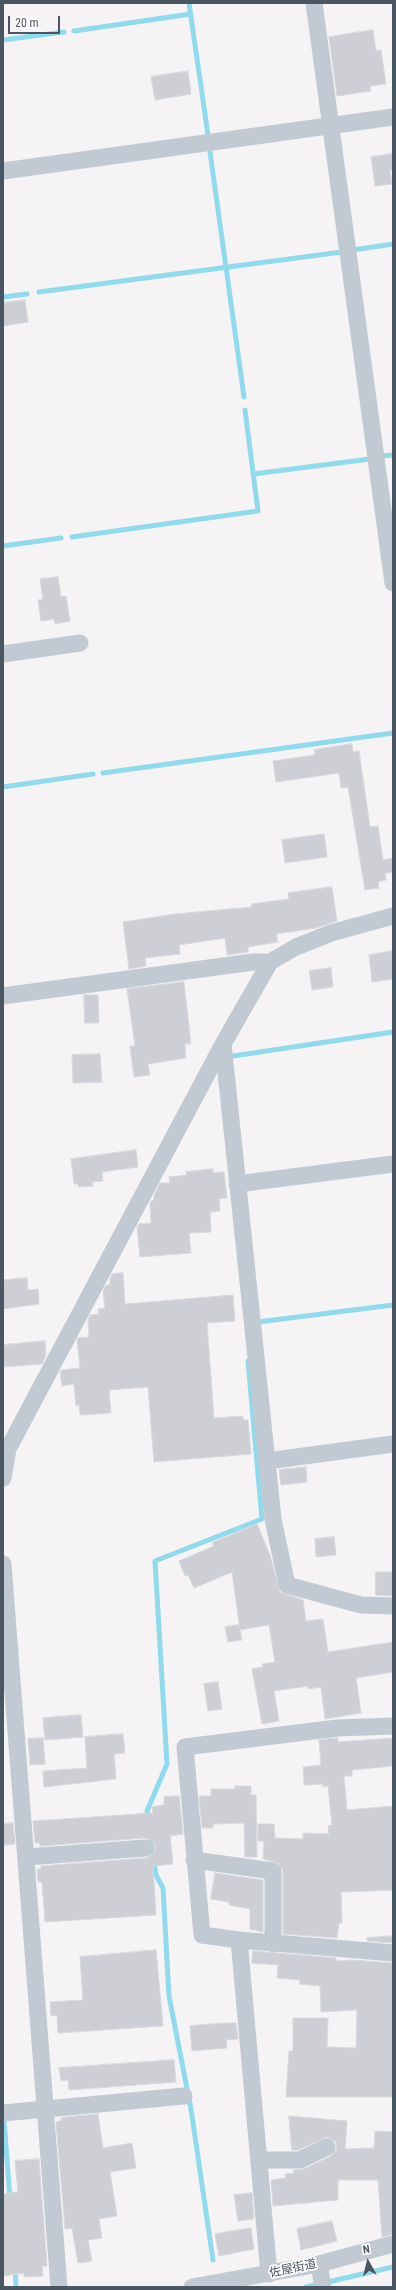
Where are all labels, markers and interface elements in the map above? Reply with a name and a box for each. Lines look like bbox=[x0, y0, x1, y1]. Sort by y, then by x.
scale bar bbox=[10, 8, 62, 34]
text: 20 m bbox=[15, 16, 39, 30]
north arrow bbox=[348, 2242, 388, 2282]
text: N bbox=[362, 2243, 371, 2257]
street label: 佐屋街道 bbox=[268, 2257, 318, 2281]

